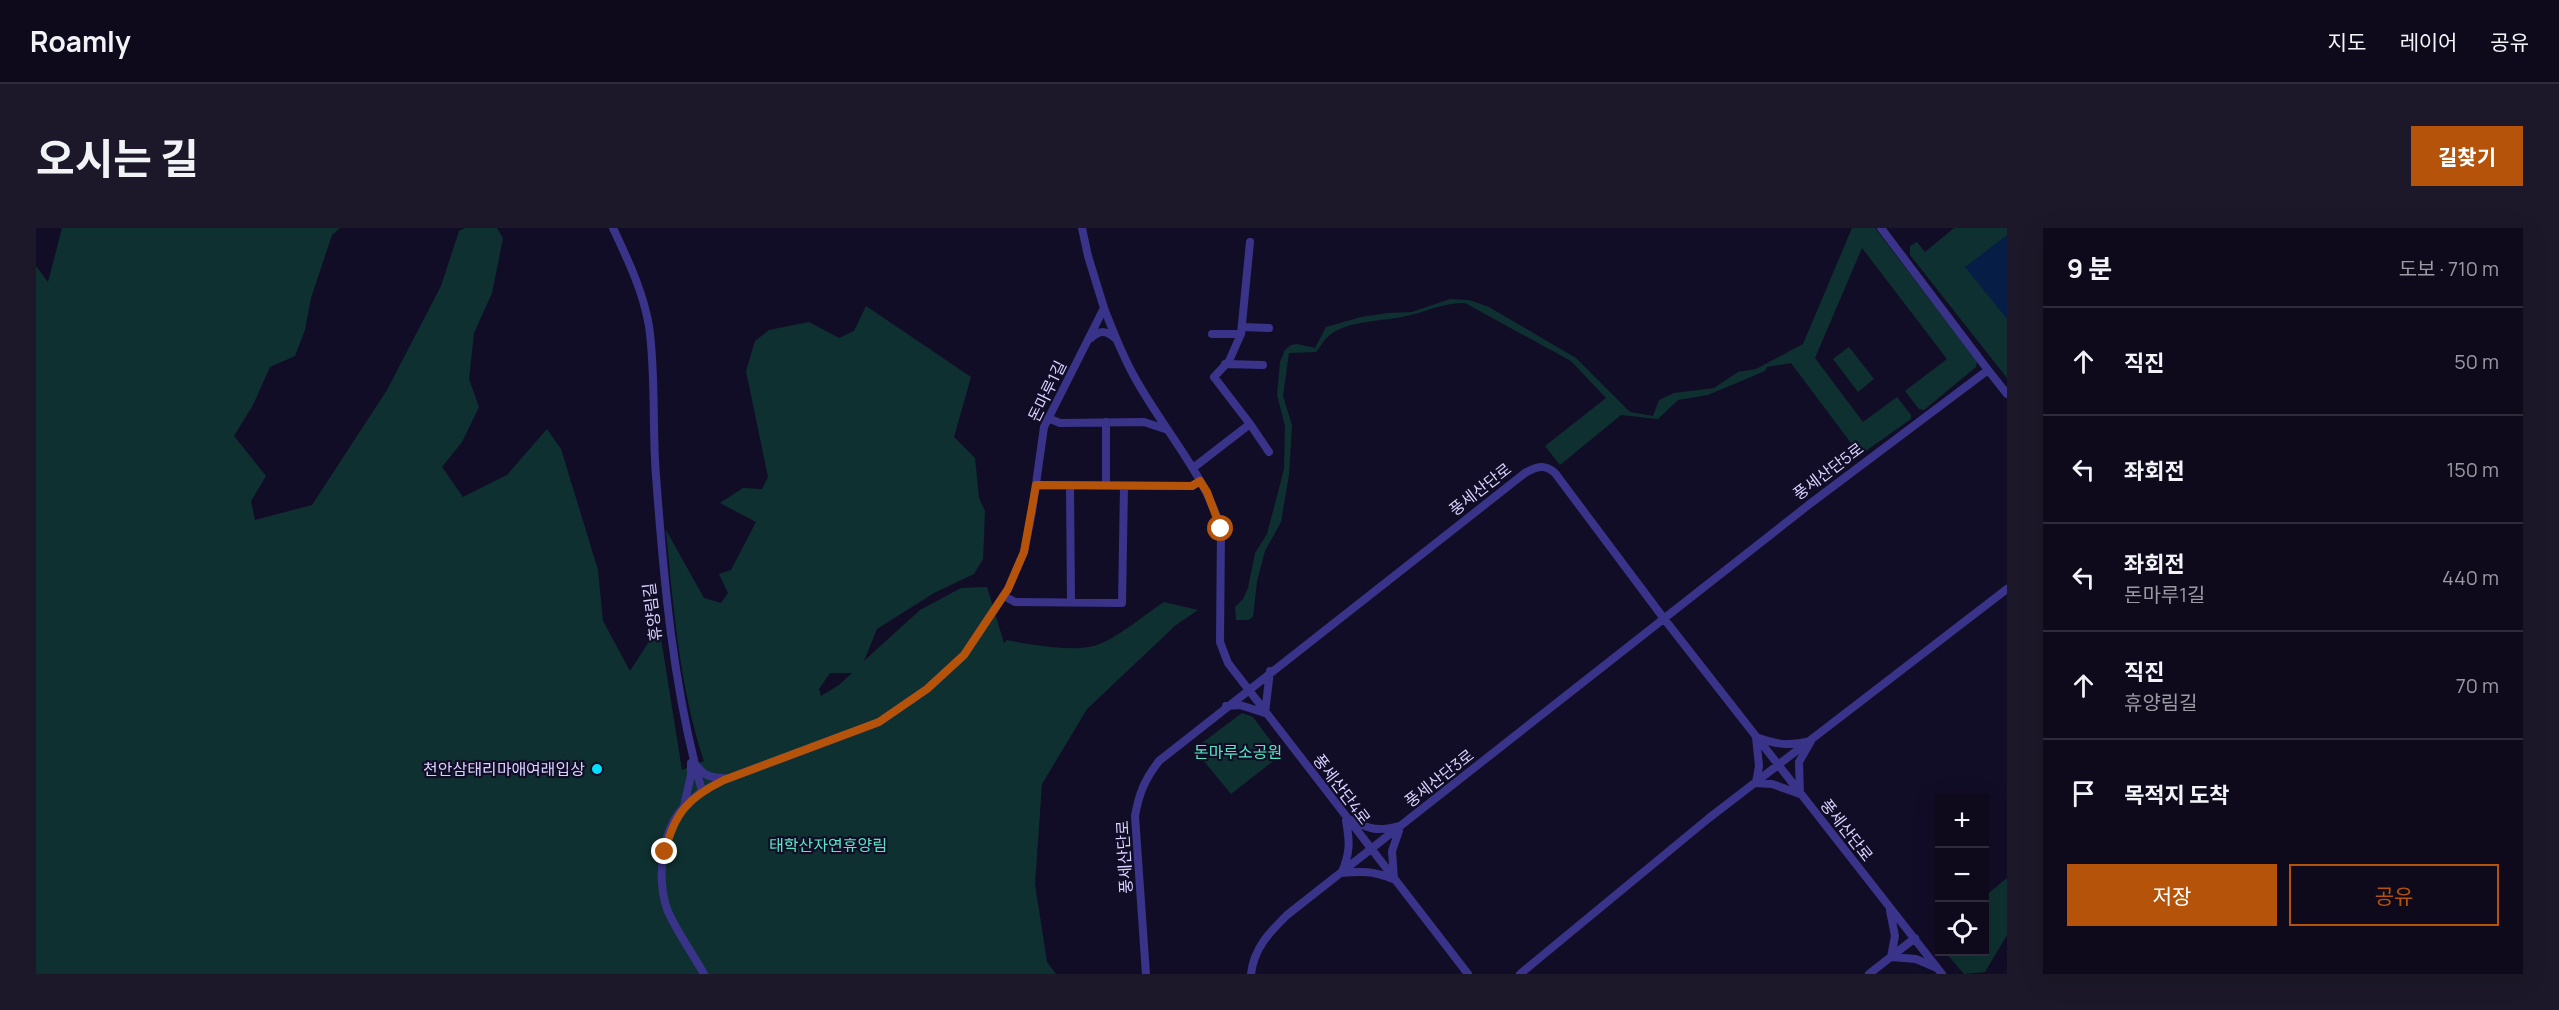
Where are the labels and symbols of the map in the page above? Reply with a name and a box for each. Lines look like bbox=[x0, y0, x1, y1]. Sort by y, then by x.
street label: 돈마루1길 bbox=[1023, 357, 1071, 425]
street label: 풍세산단5로 bbox=[1788, 437, 1868, 505]
street label: 풍세산단로 bbox=[1444, 458, 1516, 520]
route start bbox=[1207, 515, 1233, 541]
street label: 휴양림길 bbox=[637, 581, 667, 643]
park label: 돈마루소공원 bbox=[1194, 741, 1282, 763]
street label: 풍세산단3로 bbox=[1400, 744, 1478, 812]
street label: 풍세산단4로 bbox=[1308, 749, 1376, 829]
place label: 천안삼태리마애여래입상 bbox=[423, 758, 585, 780]
marker: 천안삼태리마애여래입상 bbox=[590, 762, 604, 776]
street label: 풍세산단로 bbox=[1816, 794, 1878, 866]
street label: 풍세산단로 bbox=[1111, 819, 1137, 894]
park label: 태학산자연휴양림 bbox=[769, 834, 887, 856]
route end bbox=[651, 838, 677, 864]

